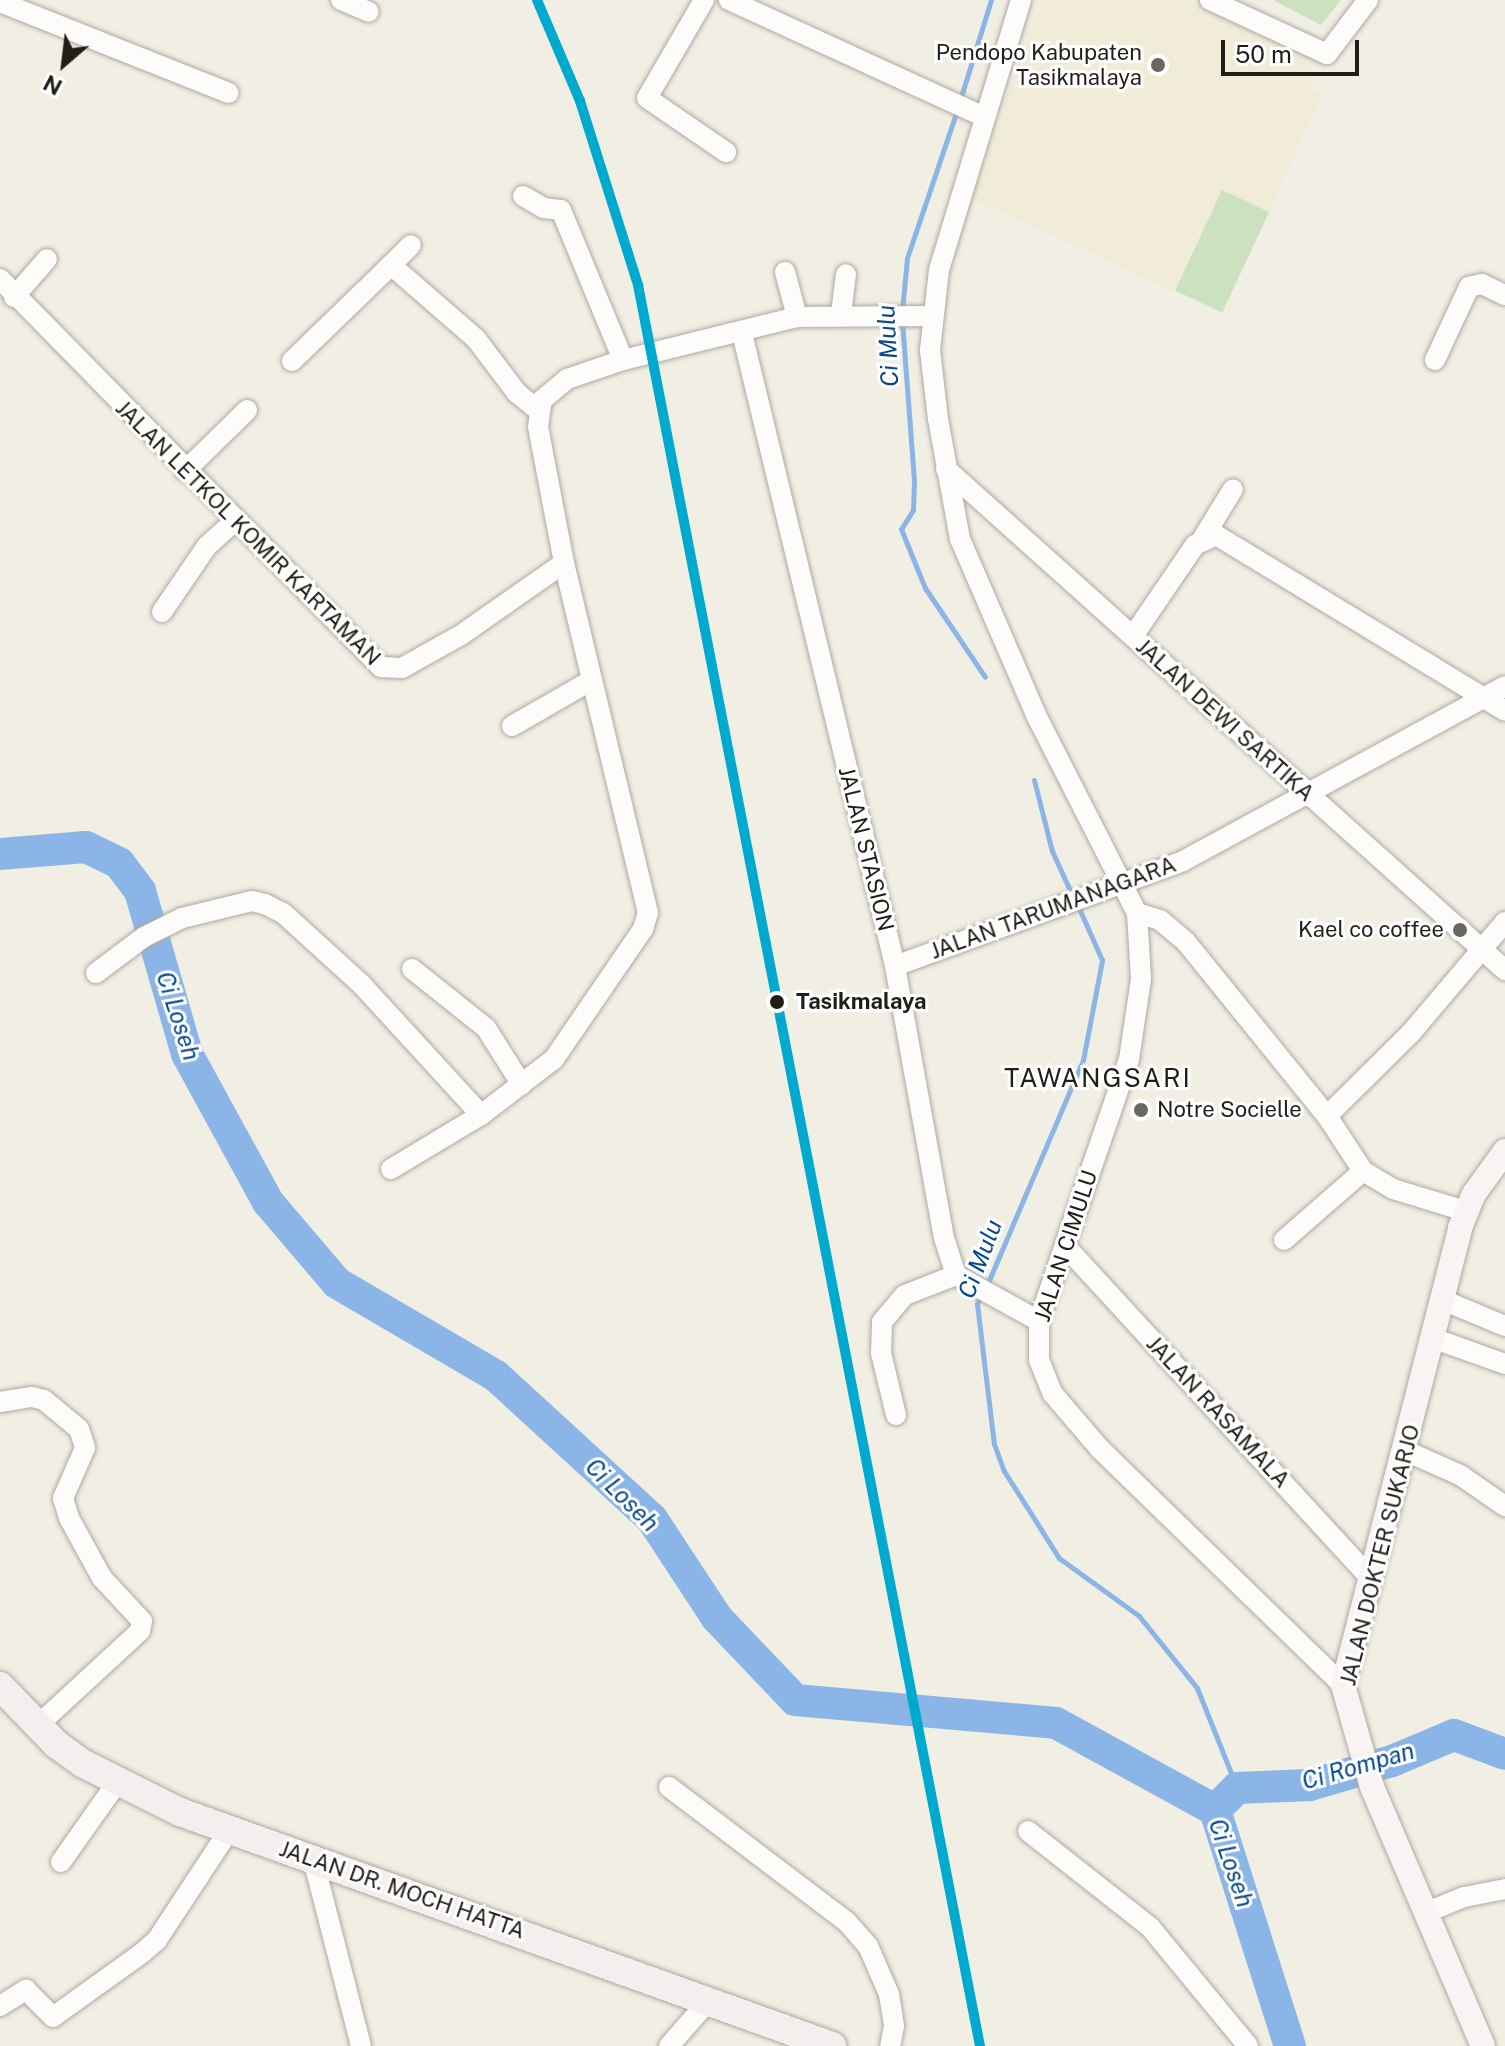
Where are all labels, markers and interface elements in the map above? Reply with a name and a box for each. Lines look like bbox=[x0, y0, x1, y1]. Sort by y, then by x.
north arrow bbox=[24, 24, 104, 104]
scale bar bbox=[1225, 24, 1363, 74]
place label: Pendopo Kabupaten Tasikmalaya bbox=[936, 39, 1142, 90]
text: 50 m bbox=[1235, 40, 1292, 68]
marker: Pendopo Kabupaten Tasikmalaya bbox=[1149, 56, 1167, 74]
text: N bbox=[39, 70, 66, 101]
water label: Ci Mulu bbox=[871, 304, 905, 388]
street label: JALAN LETKOL KOMIR KARTAMAN bbox=[110, 395, 386, 671]
street label: JALAN DEWI SARTIKA bbox=[1131, 633, 1319, 807]
street label: JALAN STASION bbox=[833, 764, 899, 934]
street label: JALAN TARUMANAGARA bbox=[927, 851, 1179, 965]
place label: Kael co coffee bbox=[1297, 917, 1444, 943]
marker: Kael co coffee bbox=[1451, 921, 1469, 939]
water label: Ci Loseh bbox=[150, 968, 206, 1064]
place label: Tasikmalaya bbox=[796, 989, 927, 1015]
marker: Tasikmalaya bbox=[765, 990, 789, 1014]
district label: TAWANGSARI bbox=[1004, 1062, 1192, 1094]
place label: Notre Socielle bbox=[1157, 1097, 1302, 1123]
marker: Notre Socielle bbox=[1132, 1101, 1150, 1119]
street label: JALAN CIMULU bbox=[1029, 1167, 1103, 1325]
water label: Ci Mulu bbox=[952, 1216, 1008, 1302]
street label: JALAN RASAMALA bbox=[1141, 1331, 1295, 1493]
street label: JALAN DOKTER SUKARJO bbox=[1335, 1422, 1425, 1688]
water label: Ci Loseh bbox=[579, 1452, 665, 1538]
water label: Ci Rompan bbox=[1298, 1736, 1418, 1796]
water label: Ci Loseh bbox=[1202, 1815, 1260, 1911]
street label: JALAN DR. MOCH HATTA bbox=[276, 1835, 528, 1945]

